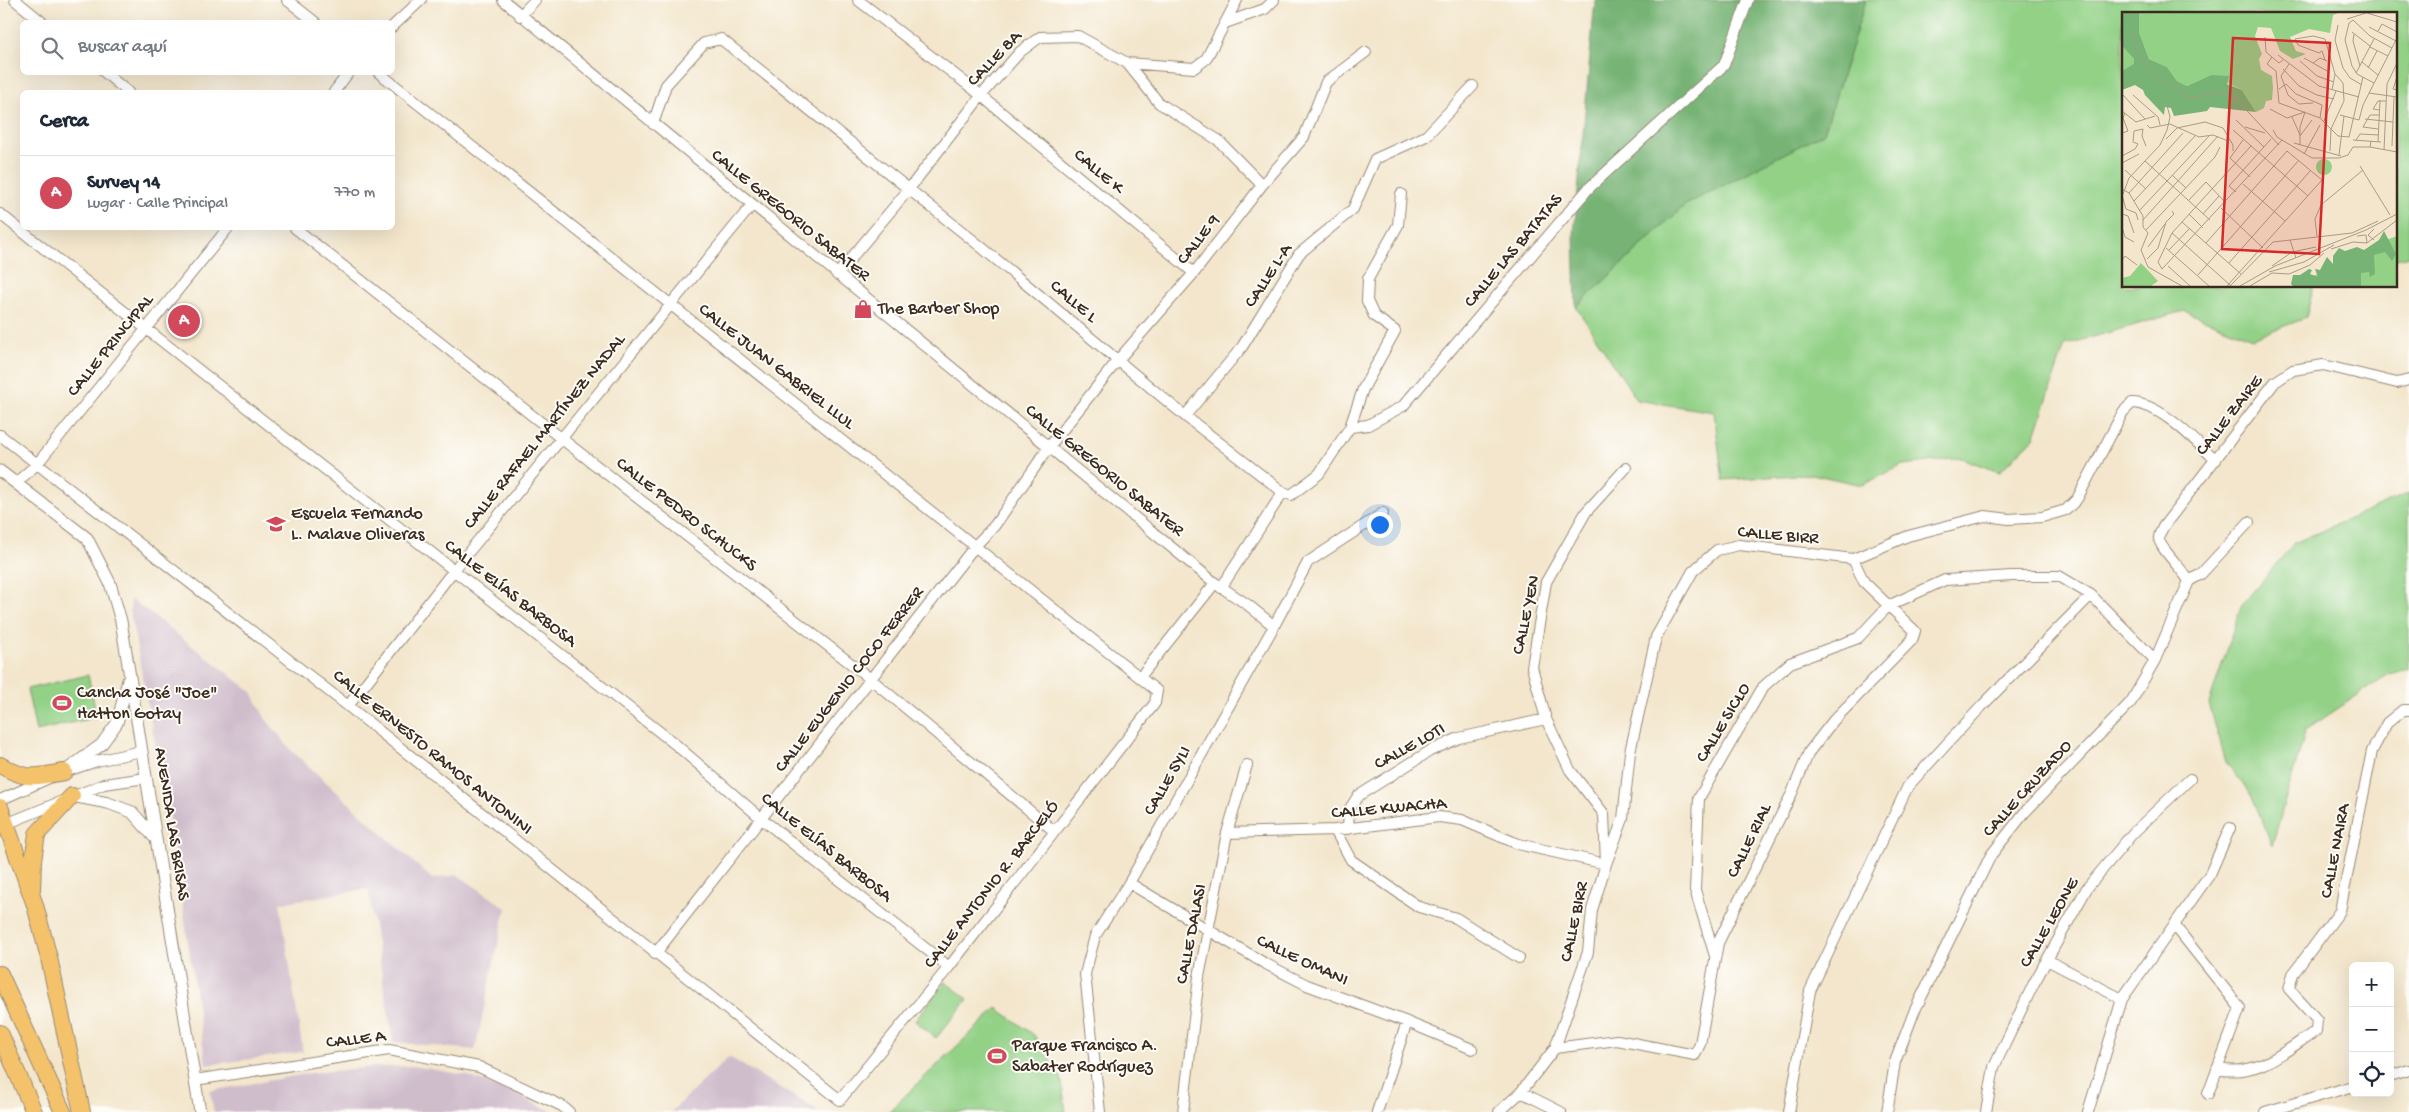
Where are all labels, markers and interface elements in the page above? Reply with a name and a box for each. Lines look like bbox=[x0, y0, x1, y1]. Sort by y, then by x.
inset map bbox=[2122, 12, 2396, 288]
search box bbox=[20, 20, 395, 75]
street label: CALLE 8A bbox=[963, 26, 1028, 91]
icon: search bbox=[38, 34, 66, 62]
text: Buscar aquí bbox=[78, 36, 167, 59]
text: Cerca bbox=[40, 110, 88, 135]
street label: CALLE GREGORIO SABATER bbox=[706, 145, 874, 287]
street label: CALLE K bbox=[1069, 145, 1129, 200]
text: Survey 14 bbox=[87, 172, 160, 195]
text: A bbox=[51, 184, 61, 203]
text: 770 m bbox=[334, 184, 375, 203]
street label: CALLE LAS BATATAS bbox=[1460, 189, 1568, 312]
text: Lugar · Calle Principal bbox=[87, 195, 228, 214]
street label: CALLE 9 bbox=[1173, 211, 1225, 269]
street label: CALLE L-A bbox=[1241, 239, 1298, 312]
street label: CALLE L bbox=[1045, 276, 1102, 329]
street label: CALLE PRINCIPAL bbox=[63, 289, 160, 401]
shop icon: The Barber Shop bbox=[852, 298, 874, 320]
street label: CALLE JUAN GABRIEL LLUL bbox=[694, 299, 860, 435]
place label: The Barber Shop bbox=[877, 299, 1000, 320]
pin: A bbox=[168, 302, 200, 340]
street label: CALLE RAFAEL MARTÍNEZ NADAL bbox=[460, 329, 631, 534]
street label: CALLE ZAIRE bbox=[2192, 371, 2268, 460]
street label: CALLE GREGORIO SABATER bbox=[1020, 400, 1188, 542]
street label: CALLE PEDRO SCHUCKS bbox=[611, 453, 761, 577]
place label: Escuela Fernando L. Malave Oliveras bbox=[291, 504, 426, 546]
your location bbox=[1367, 512, 1393, 538]
school or university icon: Escuela Fernando L. Malave Oliveras bbox=[265, 513, 287, 535]
street label: CALLE BIRR bbox=[1737, 522, 1820, 550]
street label: CALLE ELÍAS BARBOSA bbox=[439, 536, 582, 653]
street label: CALLE YEN bbox=[1508, 574, 1546, 656]
street label: CALLE EUGENIO COCO FERRER bbox=[771, 583, 929, 777]
street label: CALLE ERNESTO RAMOS ANTONINI bbox=[328, 666, 536, 840]
street label: CALLE SICLO bbox=[1692, 679, 1756, 767]
place label: Cancha José "Joe" Hatton Gotay bbox=[77, 683, 218, 725]
sports icon: Cancha José "Joe" Hatton Gotay bbox=[51, 692, 73, 714]
street label: CALLE LOTI bbox=[1371, 719, 1449, 775]
street label: CALLE CRUZADO bbox=[1979, 736, 2077, 842]
street label: CALLE SYLI bbox=[1140, 743, 1196, 819]
street label: AVENIDA LAS BRISAS bbox=[149, 746, 194, 903]
street label: CALLE ELÍAS BARBOSA bbox=[756, 789, 897, 908]
street label: CALLE KWACHA bbox=[1331, 793, 1449, 824]
street label: CALLE ANTONIO R. BARCELÓ bbox=[920, 797, 1064, 973]
street label: CALLE RIAL bbox=[1723, 799, 1778, 882]
street label: CALLE NAIRA bbox=[2317, 801, 2356, 900]
street label: CALLE LEONE bbox=[2016, 873, 2085, 972]
street label: CALLE BIRR bbox=[1556, 879, 1594, 964]
street label: CALLE DALASI bbox=[1172, 882, 1212, 986]
street label: CALLE OMANI bbox=[1253, 931, 1351, 991]
map controls bbox=[2349, 962, 2394, 1097]
button: + bbox=[2349, 962, 2394, 1007]
button: − bbox=[2349, 1007, 2394, 1052]
street label: CALLE A bbox=[325, 1026, 388, 1054]
place label: Parque Francisco A. Sabater Rodríguez bbox=[1011, 1036, 1158, 1078]
sports icon: Parque Francisco A. Sabater Rodríguez bbox=[986, 1045, 1008, 1067]
button: locate bbox=[2349, 1052, 2394, 1097]

